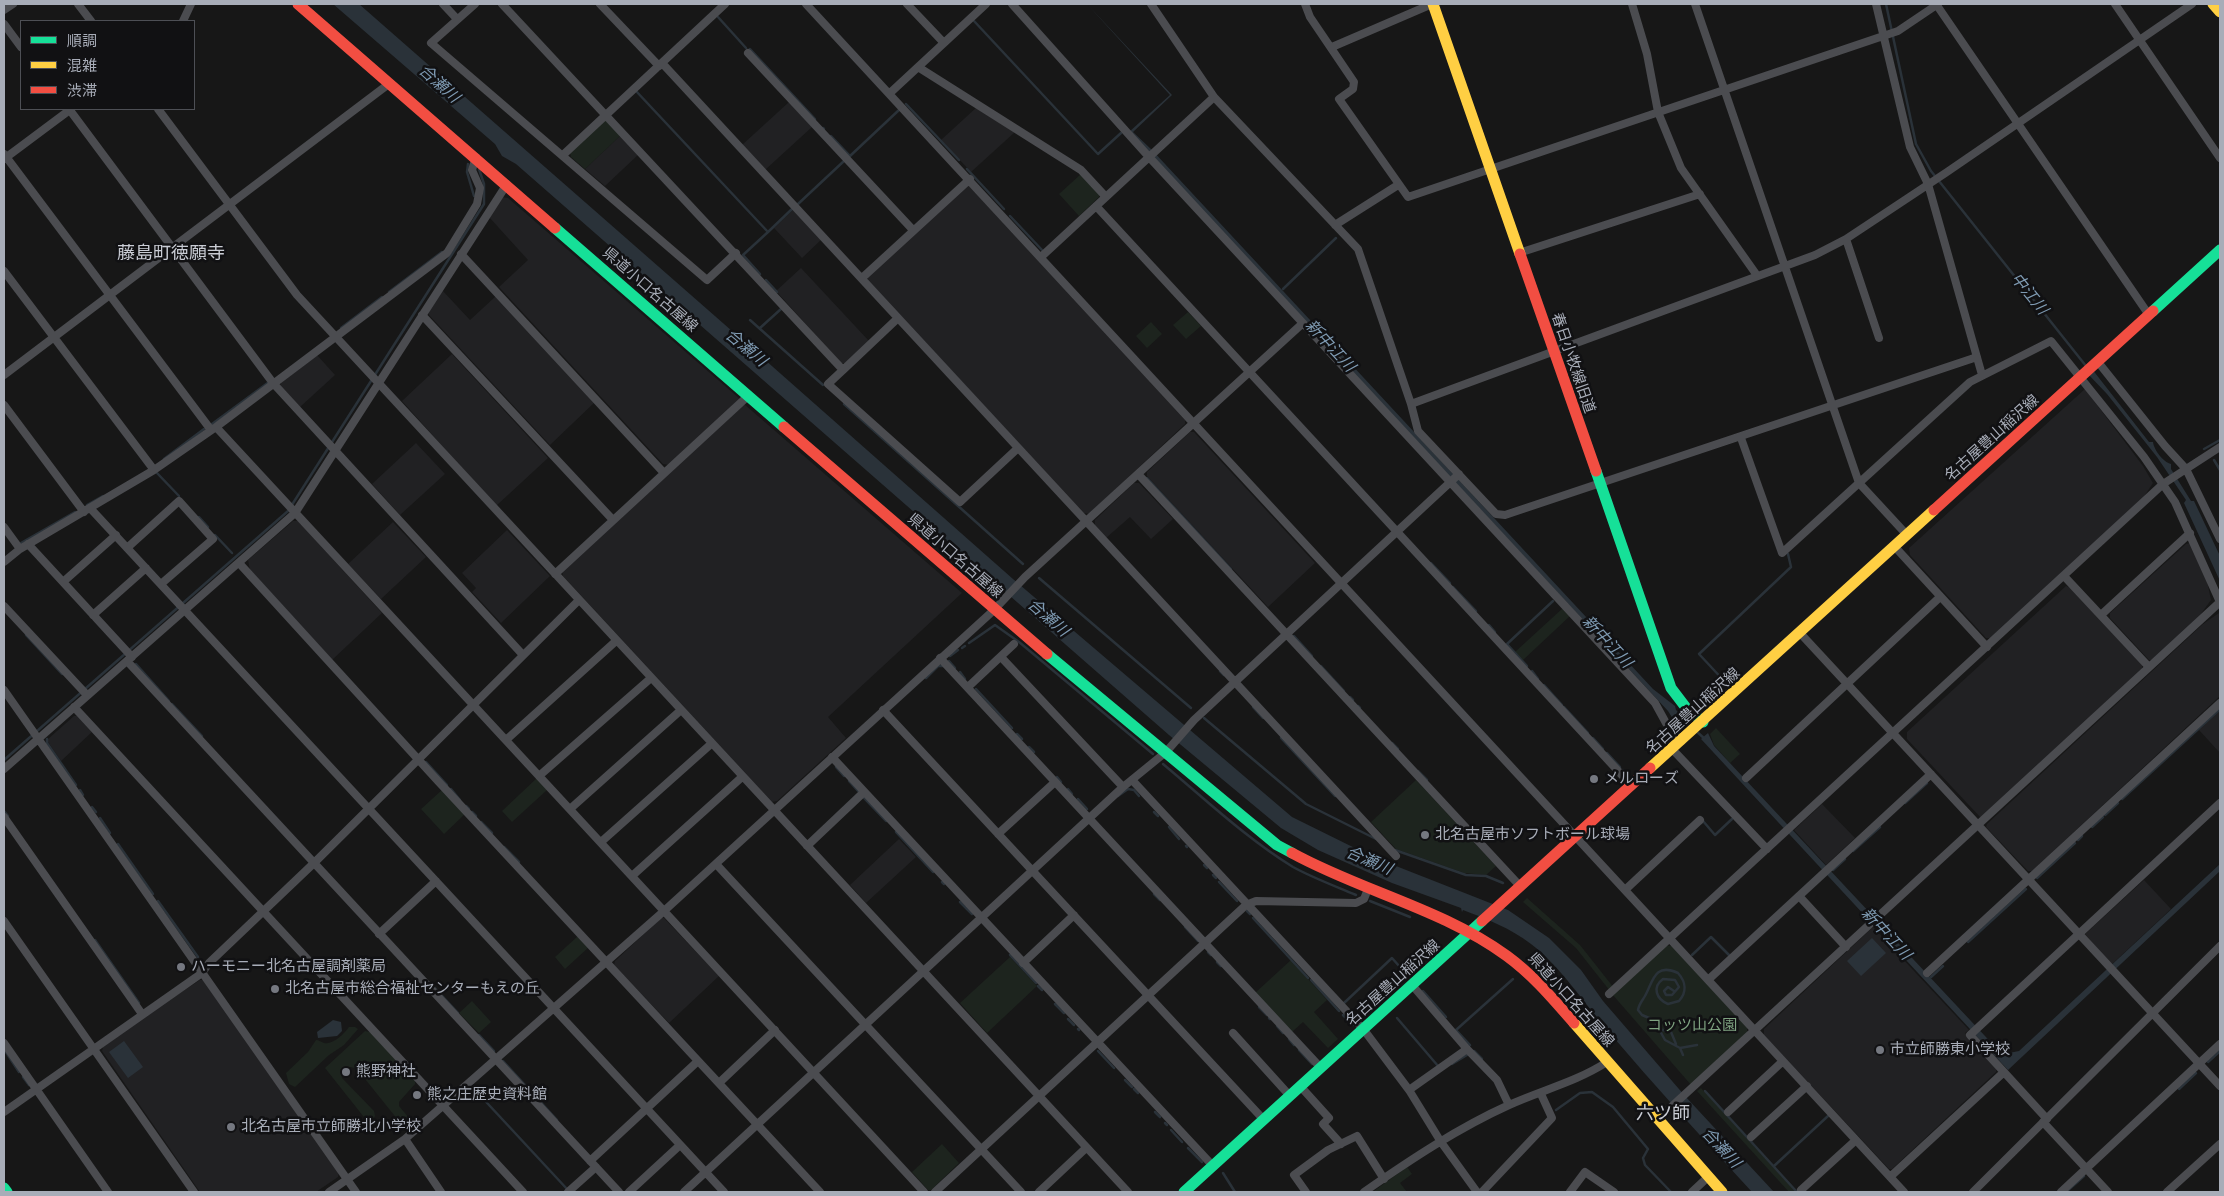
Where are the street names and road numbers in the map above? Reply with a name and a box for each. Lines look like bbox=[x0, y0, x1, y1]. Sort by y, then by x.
street label: 県道小口名古屋線 bbox=[599, 244, 701, 336]
street label: 春日小牧線旧道 bbox=[1547, 310, 1599, 416]
street label: 名古屋豊山稲沢線 bbox=[1941, 391, 2043, 485]
street label: 県道小口名古屋線 bbox=[904, 510, 1006, 602]
street label: 名古屋豊山稲沢線 bbox=[1642, 664, 1744, 758]
street label: 名古屋豊山稲沢線 bbox=[1342, 936, 1444, 1030]
street label: 県道小口名古屋線 bbox=[1524, 949, 1618, 1051]

